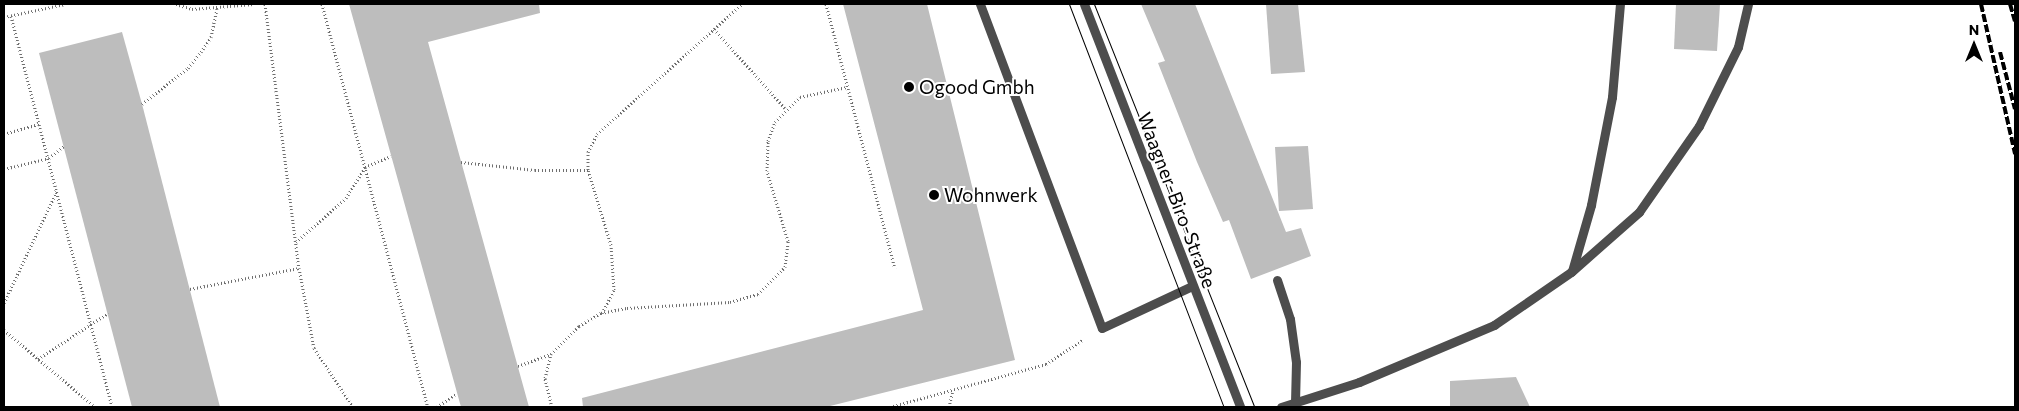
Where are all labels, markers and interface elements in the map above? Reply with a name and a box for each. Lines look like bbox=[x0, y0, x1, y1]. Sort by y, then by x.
north arrow bbox=[1949, 20, 1999, 70]
text: N bbox=[1969, 21, 1979, 38]
place label: Ogood Gmbh bbox=[919, 76, 1035, 98]
marker: Ogood Gmbh bbox=[903, 81, 915, 93]
street label: Waagner-Biro-Straße bbox=[1133, 109, 1221, 291]
place label: Wohnwerk bbox=[944, 184, 1038, 206]
marker: Wohnwerk bbox=[928, 189, 940, 201]

